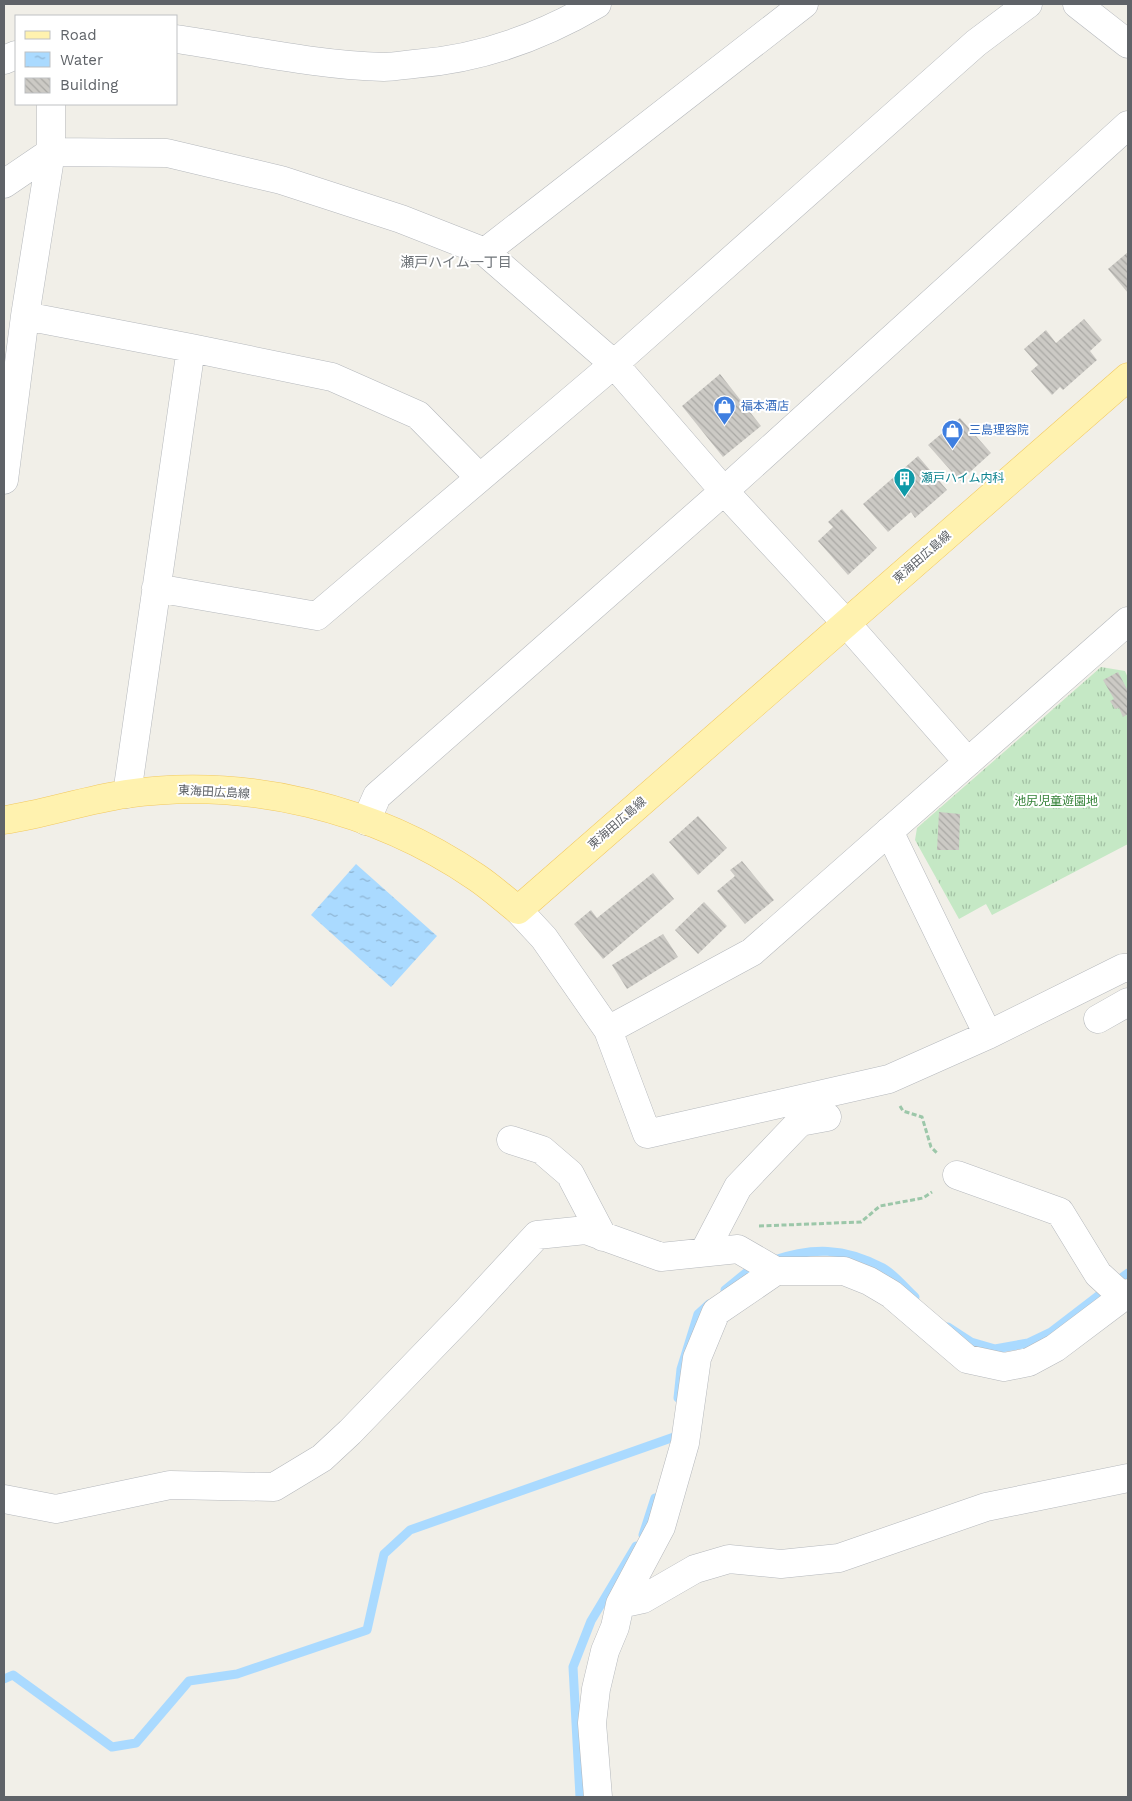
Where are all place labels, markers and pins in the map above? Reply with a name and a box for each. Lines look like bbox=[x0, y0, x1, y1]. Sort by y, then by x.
shop icon: 福本酒店 bbox=[713, 394, 737, 425]
place label: 福本酒店 bbox=[741, 399, 789, 413]
shop icon: 三島理容院 bbox=[941, 418, 965, 449]
place label: 三島理容院 bbox=[969, 423, 1029, 437]
building icon: 瀬戸ハイム内科 bbox=[893, 466, 917, 497]
place label: 瀬戸ハイム内科 bbox=[921, 471, 1005, 485]

